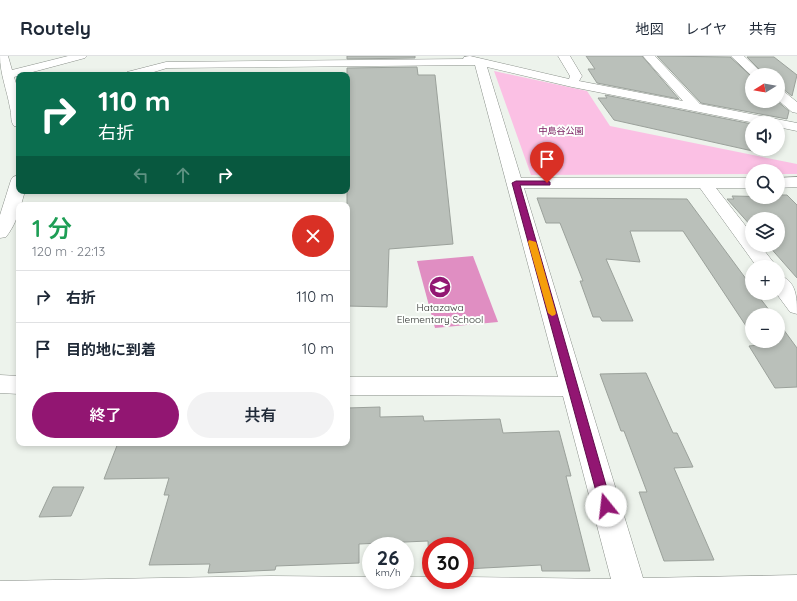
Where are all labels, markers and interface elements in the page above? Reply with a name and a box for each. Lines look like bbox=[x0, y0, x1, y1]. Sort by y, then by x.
text: Routely bbox=[20, 16, 91, 40]
text: 地図 bbox=[635, 20, 663, 38]
text: レイヤ bbox=[685, 20, 727, 38]
text: 共有 bbox=[749, 20, 777, 38]
north arrow bbox=[745, 68, 785, 108]
map controls bbox=[745, 68, 785, 348]
text: 110 m bbox=[98, 83, 171, 118]
icon: right bbox=[32, 88, 84, 140]
button: sound bbox=[745, 116, 785, 156]
text: 右折 bbox=[98, 121, 134, 144]
park label: 中島谷公園 bbox=[538, 125, 584, 136]
pin bbox=[530, 142, 564, 183]
icon: arrive bbox=[536, 148, 558, 170]
icon: left bbox=[130, 164, 152, 186]
icon: ahead bbox=[172, 164, 194, 186]
icon: right bbox=[214, 164, 236, 186]
button: search bbox=[745, 164, 785, 204]
button: layers bbox=[745, 212, 785, 252]
text: 1 分 bbox=[32, 213, 72, 243]
button: close bbox=[292, 215, 334, 257]
text: 120 m · 22:13 bbox=[32, 243, 105, 259]
button: + bbox=[745, 260, 785, 300]
school or university icon: Hatazawa Elementary School bbox=[427, 274, 453, 300]
icon: right bbox=[32, 286, 54, 308]
text: 110 m bbox=[296, 287, 334, 306]
text: 右折 bbox=[66, 288, 96, 307]
place label: Hatazawa Elementary School bbox=[397, 301, 483, 326]
button: − bbox=[745, 308, 785, 348]
icon: arrive bbox=[32, 338, 54, 360]
text: 10 m bbox=[302, 339, 334, 358]
text: 目的地に到着 bbox=[66, 340, 156, 359]
button: 終了 bbox=[32, 392, 179, 438]
button: 共有 bbox=[187, 392, 334, 438]
position arrow bbox=[585, 485, 627, 527]
speed limit sign: 30 bbox=[422, 537, 474, 589]
text: 26 bbox=[377, 545, 399, 570]
text: km/h bbox=[375, 566, 401, 579]

